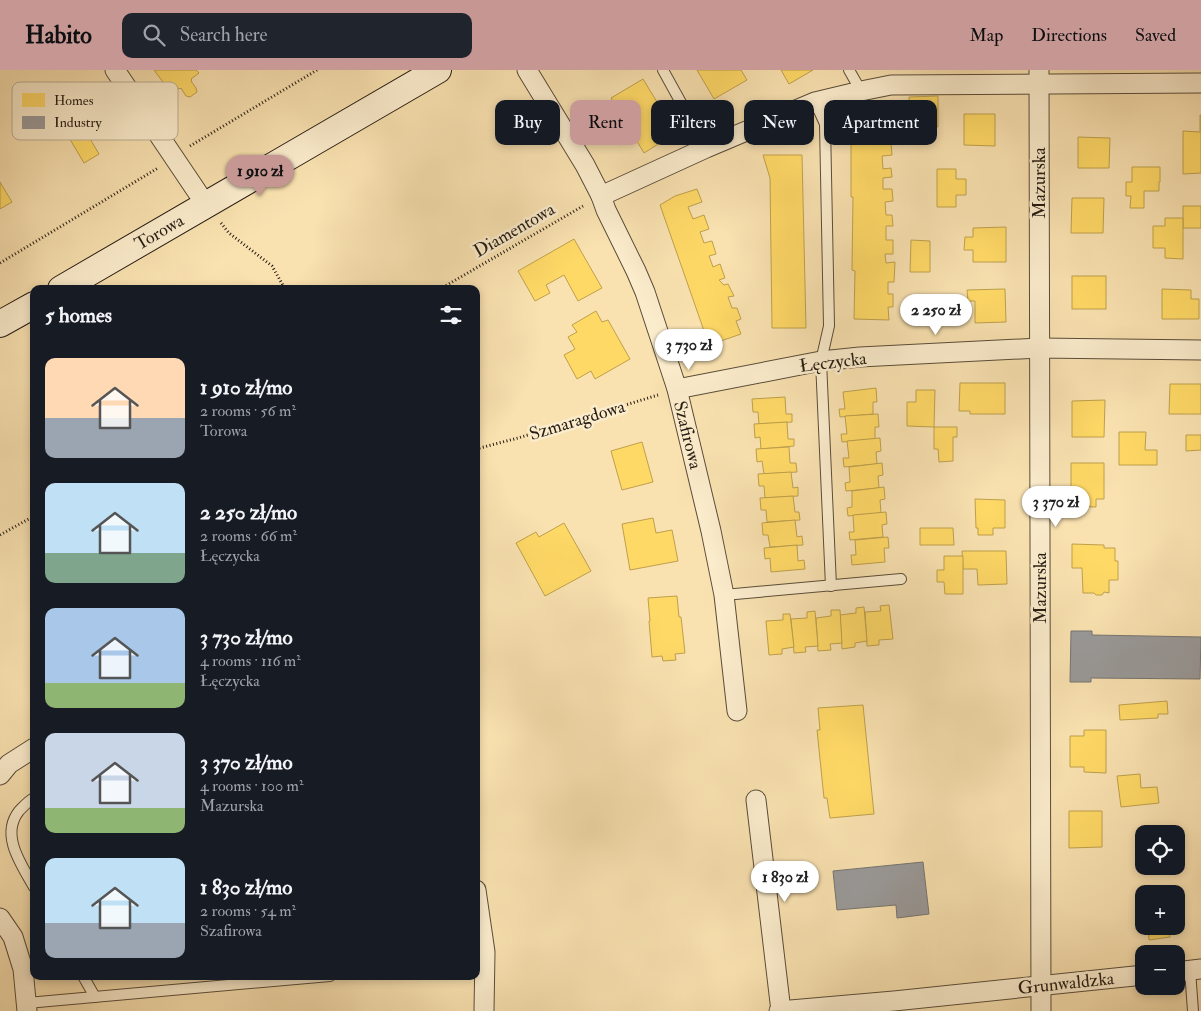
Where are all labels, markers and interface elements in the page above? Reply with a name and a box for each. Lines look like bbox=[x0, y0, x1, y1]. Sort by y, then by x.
search box bbox=[122, 13, 472, 58]
text: Habito bbox=[25, 20, 92, 51]
icon: search bbox=[140, 21, 168, 49]
text: Search here bbox=[180, 23, 268, 47]
text: Map bbox=[970, 24, 1003, 47]
text: Directions bbox=[1031, 24, 1107, 47]
text: Saved bbox=[1135, 24, 1176, 47]
legend bbox=[12, 82, 178, 140]
text: Homes bbox=[54, 92, 94, 109]
chip: Buy bbox=[495, 100, 560, 145]
chip: Rent bbox=[570, 100, 641, 145]
chip: Filters bbox=[651, 100, 734, 145]
chip: New bbox=[744, 100, 814, 145]
chip: Apartment bbox=[824, 100, 937, 145]
text: Industry bbox=[54, 114, 103, 132]
street label: Mazurska bbox=[1028, 147, 1051, 219]
pin: 1 910 zł bbox=[208, 154, 312, 197]
text: 1 910 zł bbox=[237, 161, 283, 181]
street label: Diamentowa bbox=[469, 198, 560, 263]
street label: Torowa bbox=[130, 209, 189, 256]
pin: 2 250 zł bbox=[884, 294, 988, 336]
text: 2 250 zł bbox=[911, 300, 961, 320]
icon: filters bbox=[437, 301, 465, 329]
text: 5 homes bbox=[45, 302, 112, 329]
pin: 3 730 zł bbox=[637, 328, 741, 371]
text: 3 730 zł bbox=[666, 335, 712, 355]
street label: Łęczycka bbox=[798, 347, 869, 378]
text: 1 910 zł/mo bbox=[200, 374, 292, 401]
icon: home bbox=[85, 378, 145, 438]
street label: Szmaragdowa bbox=[526, 395, 628, 446]
street label: Szafirowa bbox=[668, 399, 707, 472]
text: 2 rooms · 56 m² bbox=[200, 401, 296, 421]
text: Torowa bbox=[200, 421, 247, 441]
pin: 3 370 zł bbox=[1004, 486, 1108, 528]
text: 3 370 zł bbox=[1033, 492, 1079, 512]
text: 2 250 zł/mo bbox=[200, 499, 297, 526]
icon: home bbox=[85, 503, 145, 563]
text: 2 rooms · 66 m² bbox=[200, 526, 297, 546]
text: Łęczycka bbox=[200, 546, 260, 566]
street label: Mazurska bbox=[1029, 552, 1052, 624]
text: 3 730 zł/mo bbox=[200, 624, 293, 651]
icon: home bbox=[85, 628, 145, 688]
text: 4 rooms · 116 m² bbox=[200, 651, 301, 671]
text: Łęczycka bbox=[200, 671, 260, 691]
text: 3 370 zł/mo bbox=[200, 749, 293, 776]
icon: home bbox=[85, 753, 145, 813]
text: 4 rooms · 100 m² bbox=[200, 776, 303, 796]
text: Mazurska bbox=[200, 796, 264, 816]
map controls bbox=[1135, 825, 1185, 995]
button: locate bbox=[1135, 825, 1185, 875]
pin: 1 830 zł bbox=[733, 860, 837, 903]
text: 1 830 zł bbox=[762, 867, 808, 887]
text: 1 830 zł/mo bbox=[200, 874, 292, 901]
icon: home bbox=[85, 878, 145, 938]
button: + bbox=[1135, 885, 1185, 935]
text: 2 rooms · 54 m² bbox=[200, 901, 296, 921]
text: Szafirowa bbox=[200, 921, 262, 941]
button: − bbox=[1135, 945, 1185, 995]
street label: Grunwaldzka bbox=[1017, 967, 1116, 1000]

